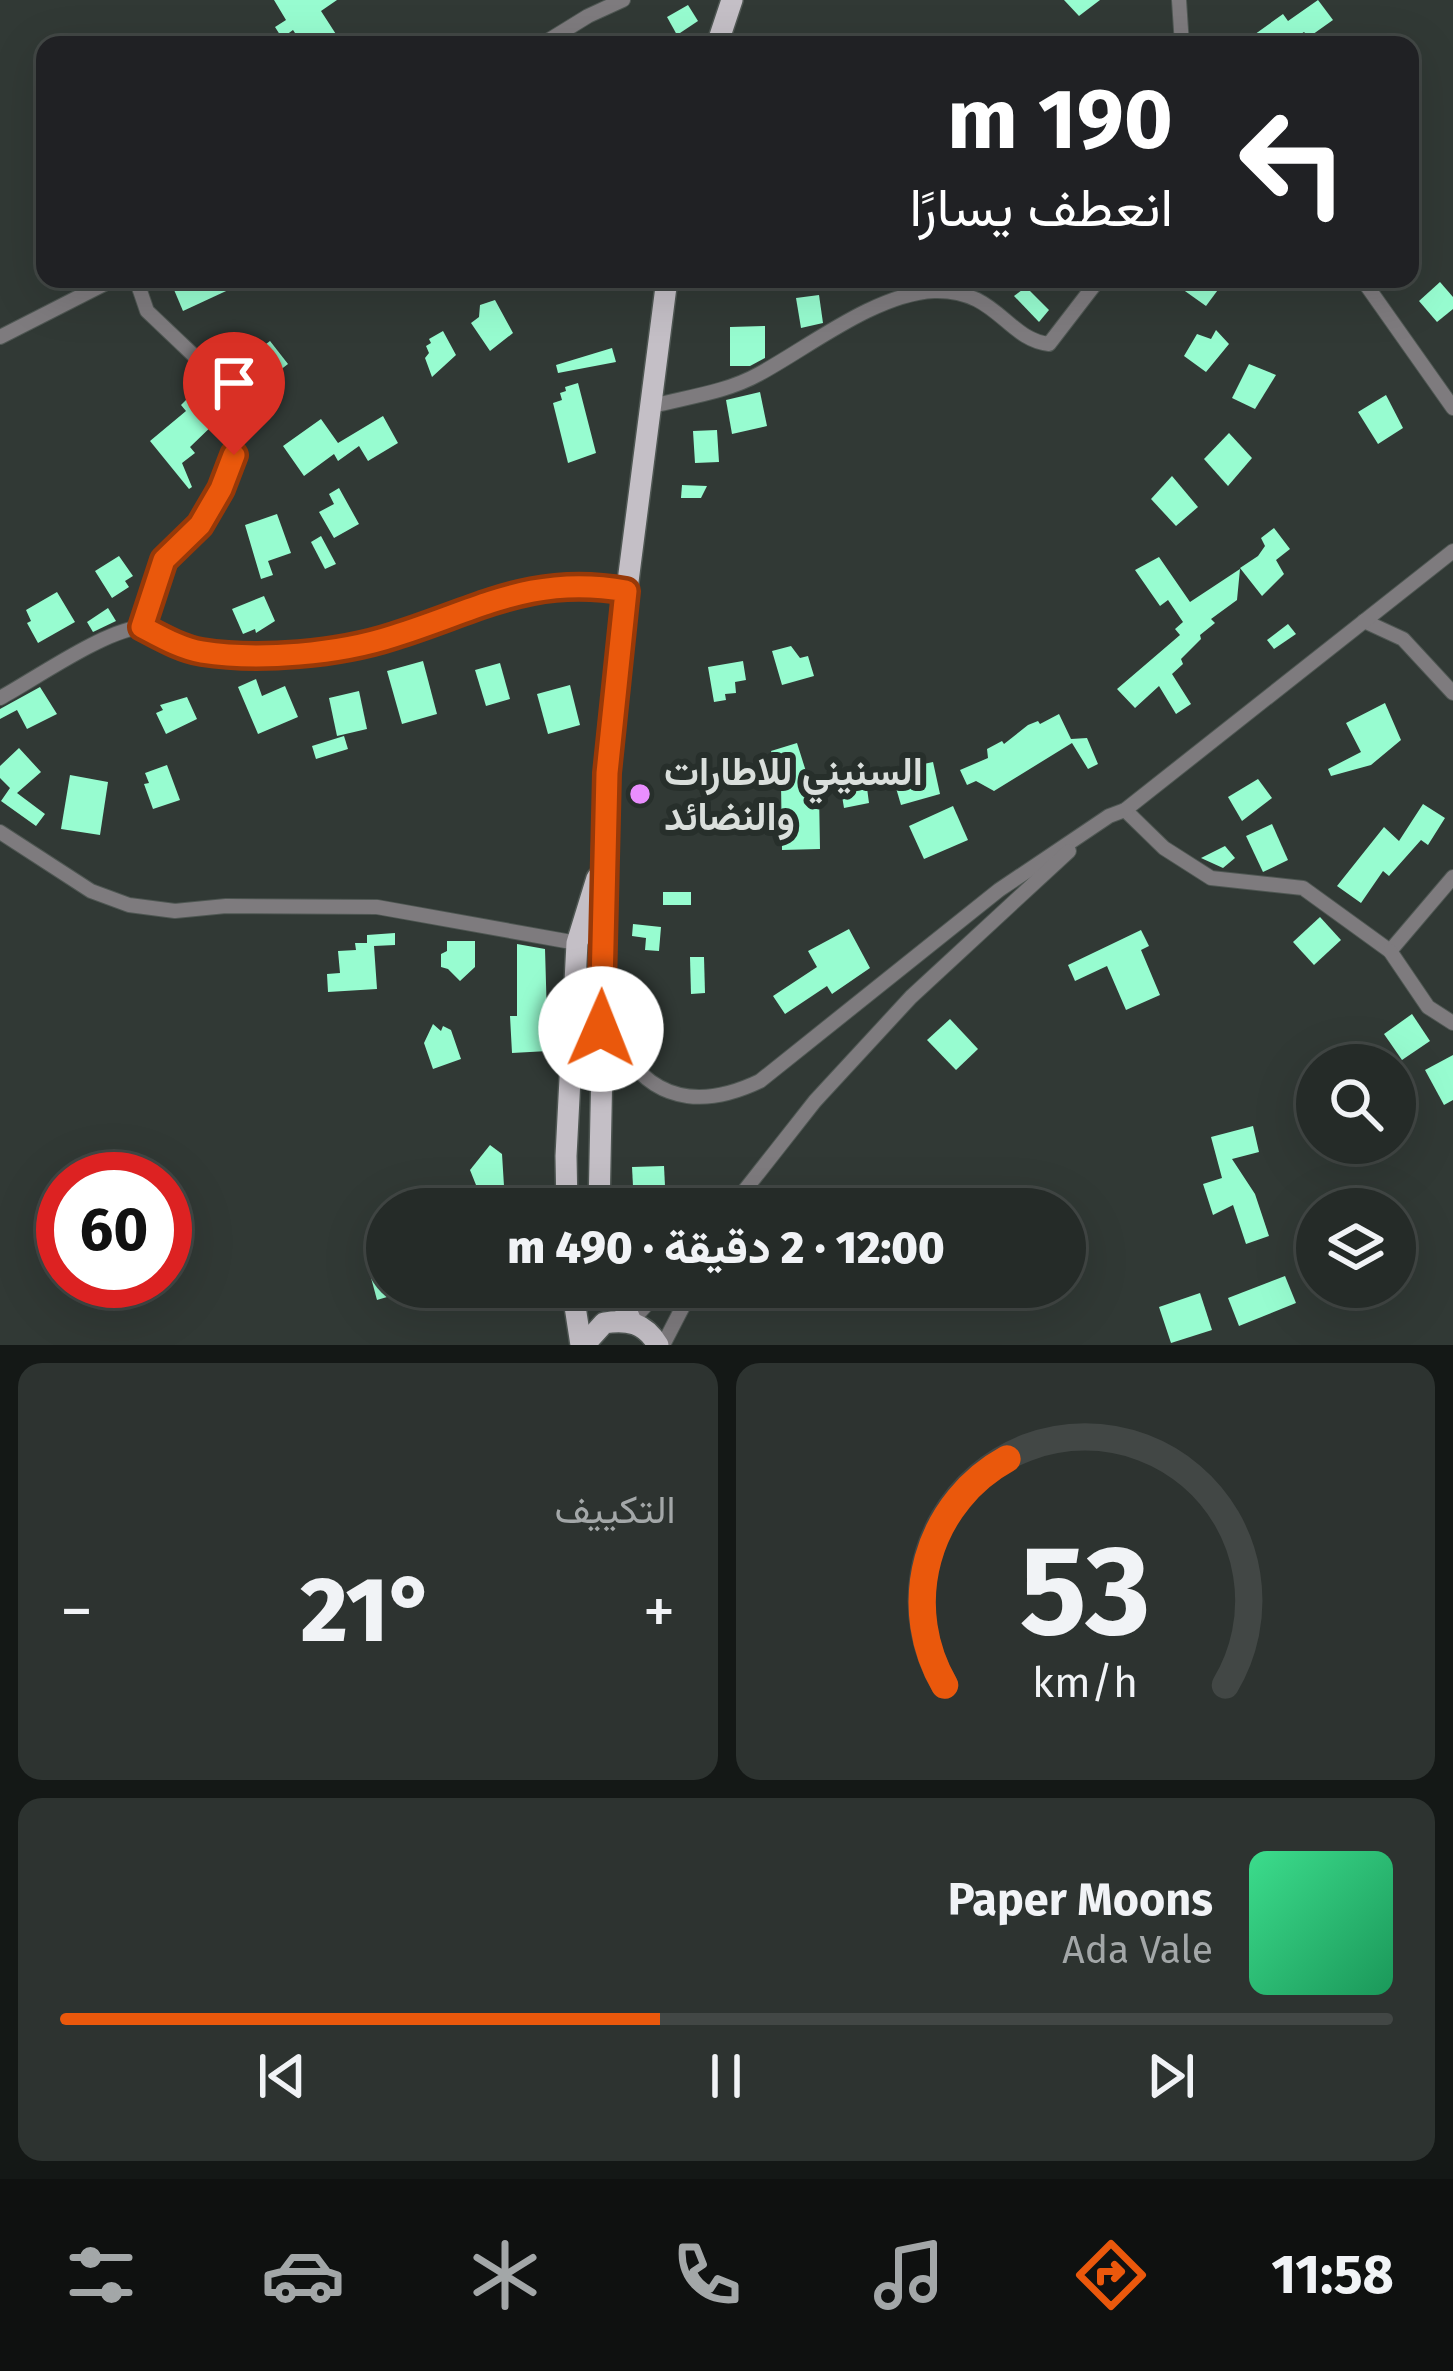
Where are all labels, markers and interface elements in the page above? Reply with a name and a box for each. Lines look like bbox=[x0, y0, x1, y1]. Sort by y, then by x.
text: 190 m bbox=[947, 69, 1173, 170]
icon: left bbox=[1215, 84, 1371, 240]
text: انعطف يسارًا bbox=[909, 176, 1173, 240]
pin bbox=[183, 332, 285, 455]
icon: arrive bbox=[201, 350, 267, 416]
place label: السنيني للاطارات والنضائد bbox=[664, 749, 923, 841]
marker: السنيني للاطارات والنضائد bbox=[627, 781, 653, 807]
position arrow bbox=[538, 966, 664, 1092]
map controls bbox=[1296, 1044, 1416, 1308]
button: search bbox=[1296, 1044, 1416, 1164]
speed limit sign: 60 bbox=[36, 1152, 192, 1308]
button: layers bbox=[1296, 1188, 1416, 1308]
text: 12:00 · 2 دقيقة · 490 m bbox=[507, 1221, 945, 1275]
text: التكييف bbox=[555, 1487, 676, 1533]
text: 53 bbox=[1020, 1517, 1151, 1667]
text: 21° bbox=[301, 1557, 435, 1665]
text: − bbox=[60, 1572, 93, 1651]
text: + bbox=[643, 1572, 676, 1651]
text: km/h bbox=[1032, 1656, 1138, 1707]
text: Paper Moons bbox=[948, 1873, 1213, 1927]
text: Ada Vale bbox=[1062, 1927, 1213, 1973]
icon: previous bbox=[249, 2043, 315, 2109]
icon: pause bbox=[693, 2043, 759, 2109]
icon: next bbox=[1138, 2043, 1204, 2109]
icon: filters bbox=[59, 2233, 143, 2317]
icon: car bbox=[261, 2233, 345, 2317]
icon: climate bbox=[463, 2233, 547, 2317]
icon: phone bbox=[665, 2233, 749, 2317]
icon: music bbox=[867, 2233, 951, 2317]
icon: directions bbox=[1069, 2233, 1153, 2317]
text: 11:58 bbox=[1271, 2243, 1394, 2307]

